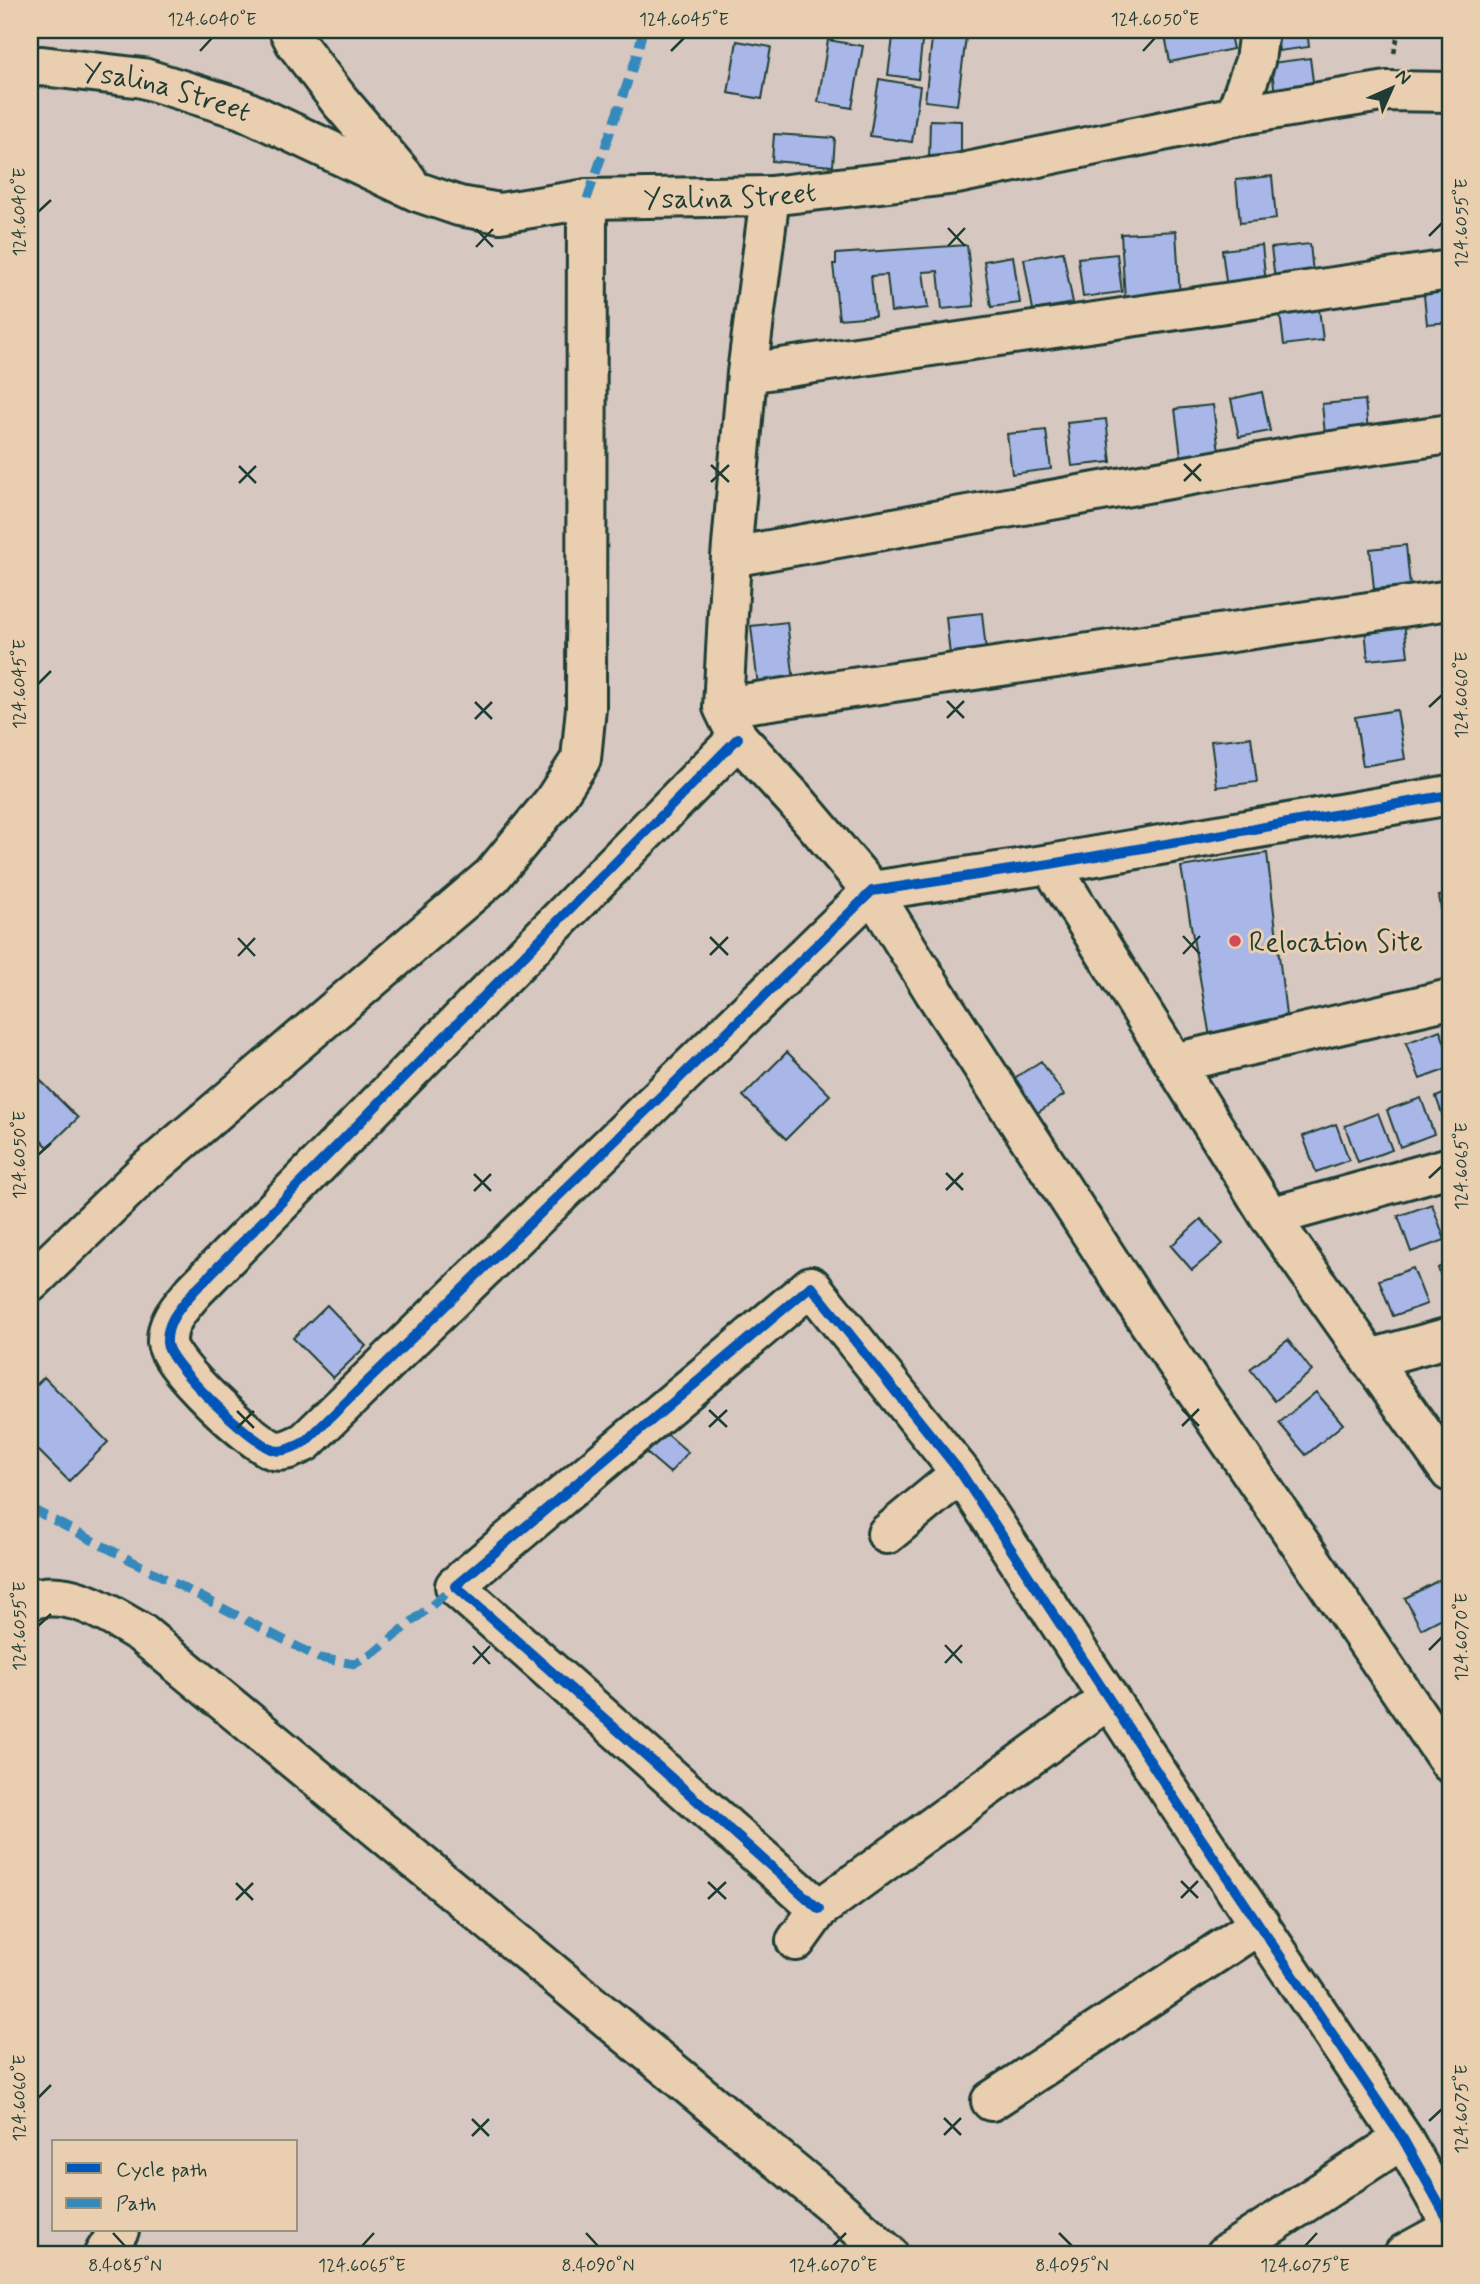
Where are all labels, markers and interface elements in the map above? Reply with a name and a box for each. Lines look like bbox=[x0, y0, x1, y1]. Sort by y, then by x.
text: 124.6040°E bbox=[167, 8, 257, 32]
text: 124.6045°E bbox=[639, 8, 729, 32]
text: 124.6050°E bbox=[1111, 8, 1199, 32]
north arrow bbox=[1358, 52, 1428, 122]
street label: Ysalina Street bbox=[81, 55, 257, 132]
text: N bbox=[1390, 64, 1416, 90]
text: 124.6040°E bbox=[8, 167, 32, 257]
street label: Ysalina Street bbox=[643, 175, 818, 219]
text: 124.6055°E bbox=[1450, 178, 1474, 268]
text: 124.6045°E bbox=[8, 639, 32, 729]
text: 124.6060°E bbox=[1450, 651, 1474, 739]
place label: Relocation Site bbox=[1249, 925, 1423, 962]
marker: Relocation Site bbox=[1227, 933, 1243, 949]
text: 124.6050°E bbox=[8, 1111, 32, 1199]
text: 124.6065°E bbox=[1450, 1122, 1474, 1210]
text: 124.6055°E bbox=[8, 1581, 32, 1671]
text: 124.6070°E bbox=[1450, 1593, 1474, 1681]
text: 124.6060°E bbox=[8, 2054, 32, 2142]
text: 124.6075°E bbox=[1450, 2064, 1474, 2154]
legend bbox=[52, 2140, 298, 2232]
text: Cycle path bbox=[116, 2156, 207, 2184]
text: Path bbox=[116, 2190, 156, 2218]
text: 8.4085°N bbox=[88, 2254, 162, 2278]
text: 124.6065°E bbox=[318, 2254, 406, 2278]
text: 8.4090°N bbox=[562, 2254, 634, 2278]
text: 124.6070°E bbox=[789, 2254, 877, 2278]
text: 8.4095°N bbox=[1035, 2254, 1109, 2278]
text: 124.6075°E bbox=[1260, 2254, 1350, 2278]

